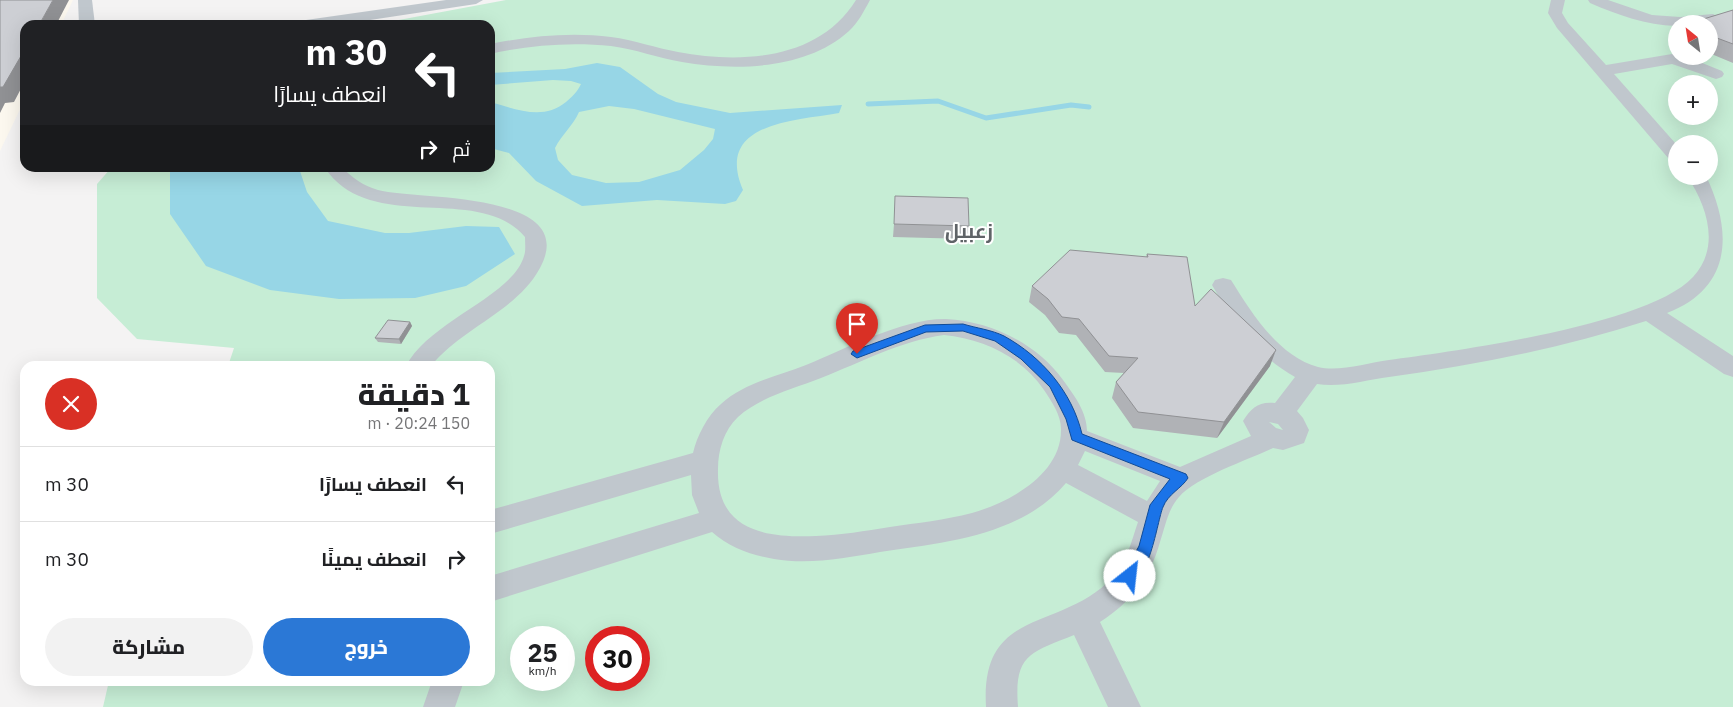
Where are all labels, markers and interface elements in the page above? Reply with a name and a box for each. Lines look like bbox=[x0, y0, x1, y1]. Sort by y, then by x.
north arrow bbox=[1668, 15, 1718, 65]
map controls bbox=[1668, 15, 1718, 185]
text: 30 m bbox=[305, 29, 387, 75]
icon: left bbox=[405, 40, 470, 105]
button: + bbox=[1668, 75, 1718, 125]
text: انعطف يسارًا bbox=[273, 79, 387, 108]
icon: right bbox=[414, 135, 442, 163]
button: − bbox=[1668, 135, 1718, 185]
text: ثم bbox=[452, 137, 470, 161]
district label: زعبيل bbox=[945, 217, 993, 244]
pin bbox=[836, 303, 878, 354]
icon: arrive bbox=[843, 310, 871, 338]
text: 1 دقيقة bbox=[358, 374, 470, 413]
button: close bbox=[45, 378, 97, 430]
text: 150 m · 20:24 bbox=[368, 413, 470, 433]
icon: left bbox=[442, 470, 470, 498]
text: 30 m bbox=[45, 472, 89, 496]
text: انعطف يسارًا bbox=[319, 472, 427, 496]
icon: right bbox=[442, 545, 470, 573]
text: 30 m bbox=[45, 547, 89, 571]
text: انعطف يمينًا bbox=[321, 547, 427, 571]
position arrow bbox=[1103, 549, 1155, 601]
button: مشاركة bbox=[45, 618, 253, 676]
button: خروج bbox=[263, 618, 470, 676]
speed limit sign: 30 bbox=[585, 626, 650, 691]
text: 25 bbox=[527, 636, 558, 669]
text: km/h bbox=[528, 663, 557, 678]

